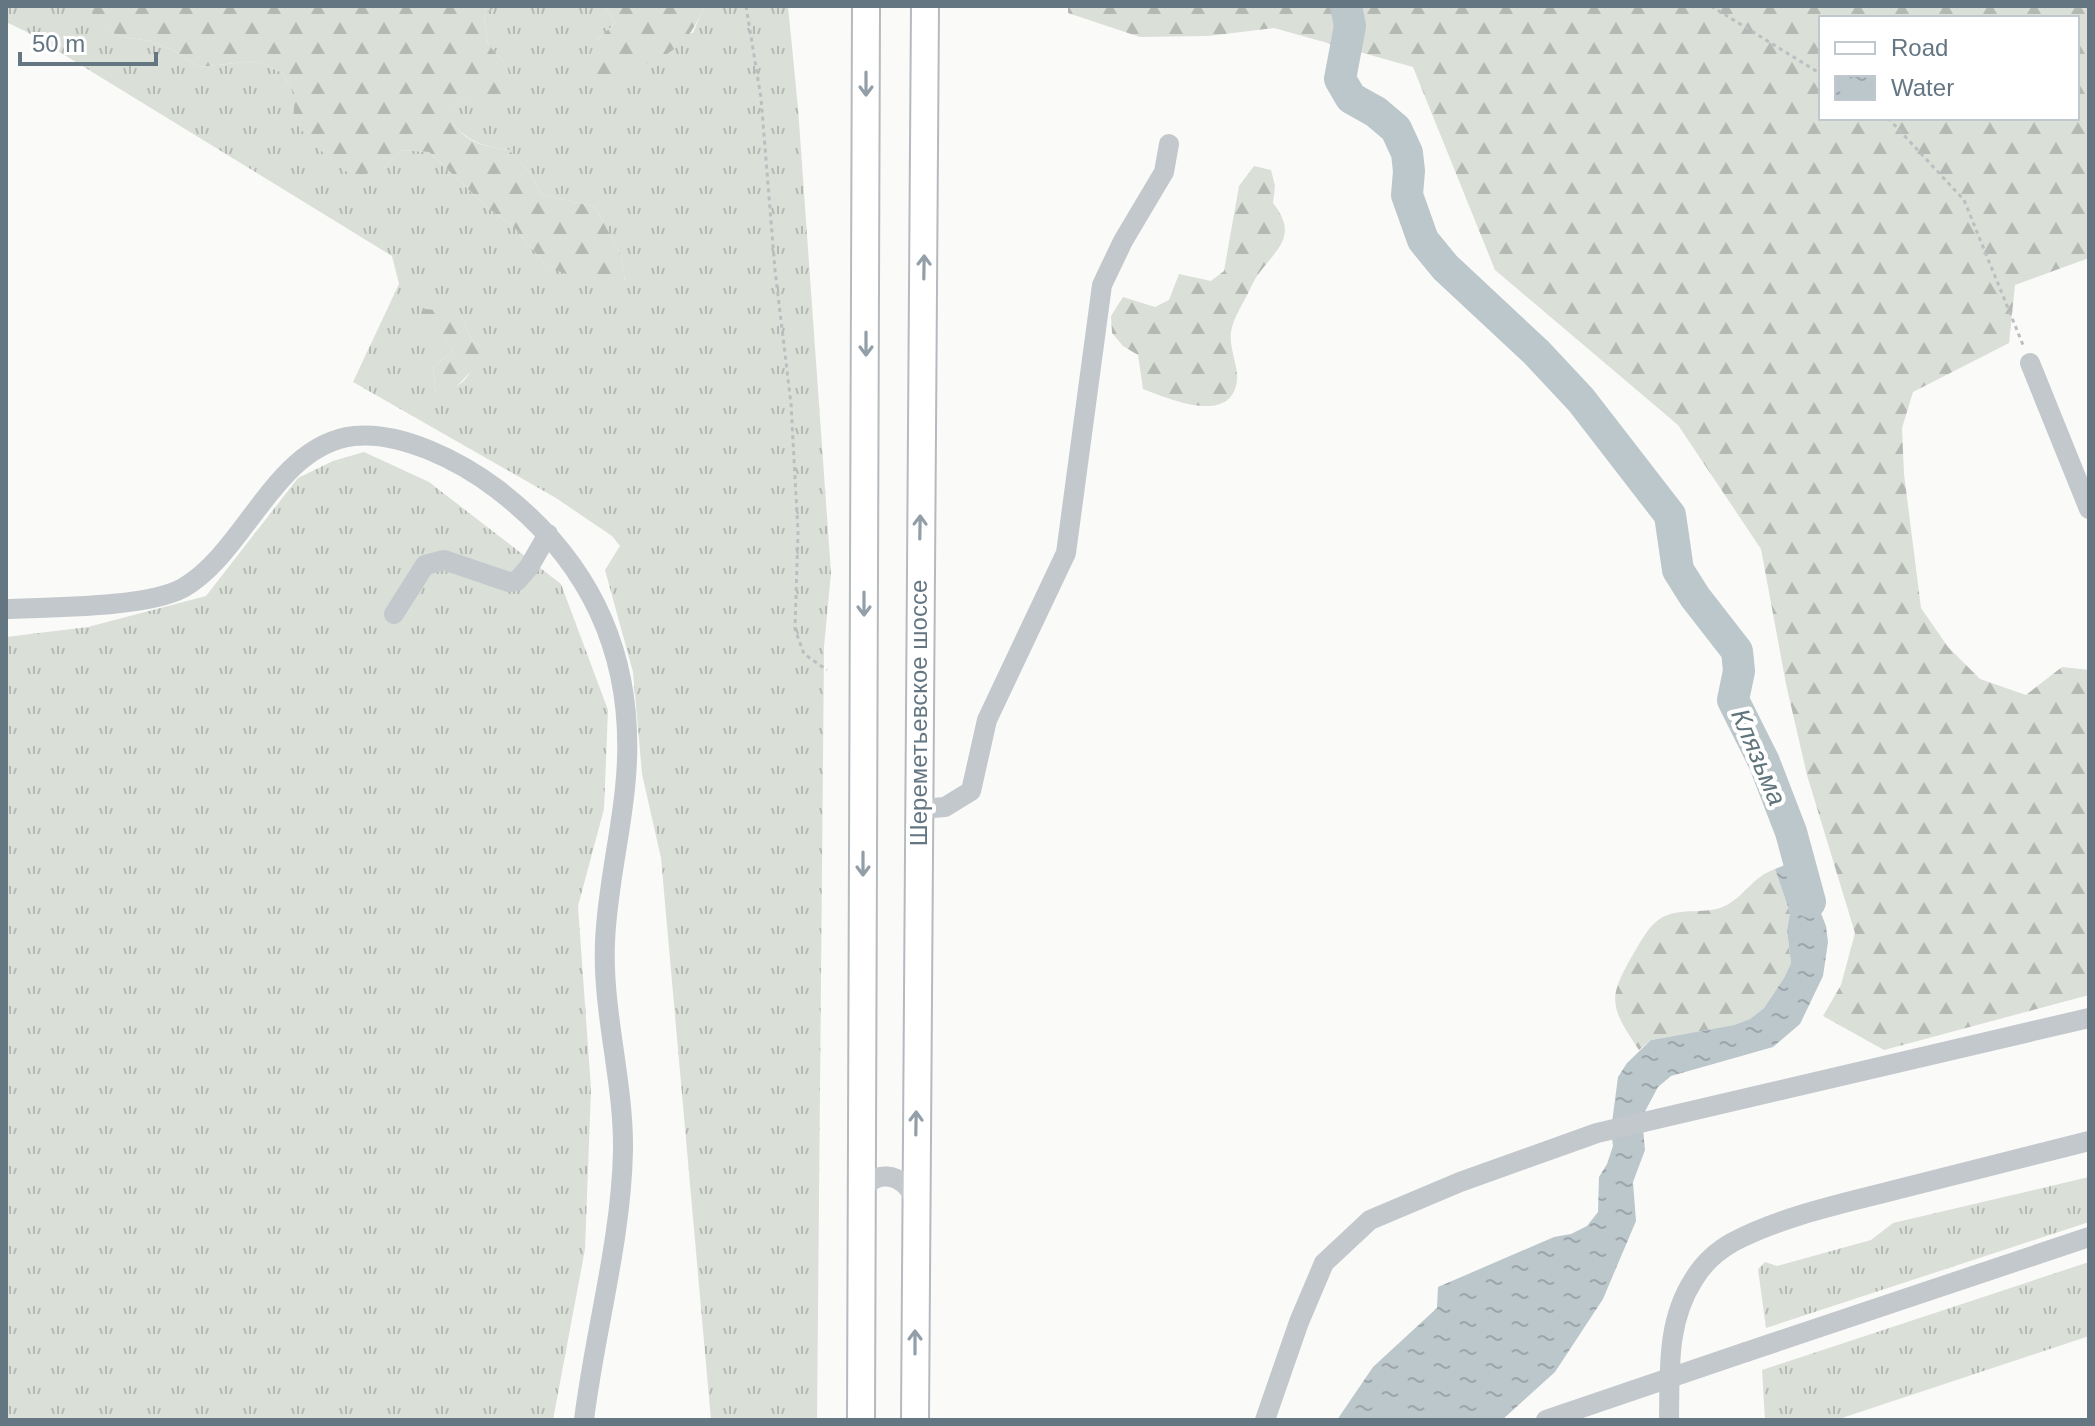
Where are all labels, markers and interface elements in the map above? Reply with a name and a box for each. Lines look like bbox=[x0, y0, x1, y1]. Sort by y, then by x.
scale bar bbox=[20, 16, 156, 66]
legend bbox=[1819, 16, 2079, 120]
text: 50 m bbox=[32, 30, 85, 57]
text: Road bbox=[1891, 34, 1948, 61]
one-way arrow bbox=[858, 70, 874, 97]
text: Water bbox=[1891, 74, 1954, 101]
one-way arrow bbox=[916, 254, 932, 281]
one-way arrow bbox=[858, 330, 874, 357]
one-way arrow bbox=[912, 514, 928, 541]
street label: Шереметьевское шоссе bbox=[905, 580, 932, 846]
one-way arrow bbox=[856, 590, 872, 617]
water label: Клязьма bbox=[1725, 704, 1793, 810]
one-way arrow bbox=[855, 850, 871, 877]
one-way arrow bbox=[908, 1110, 923, 1137]
one-way arrow bbox=[907, 1329, 923, 1356]

